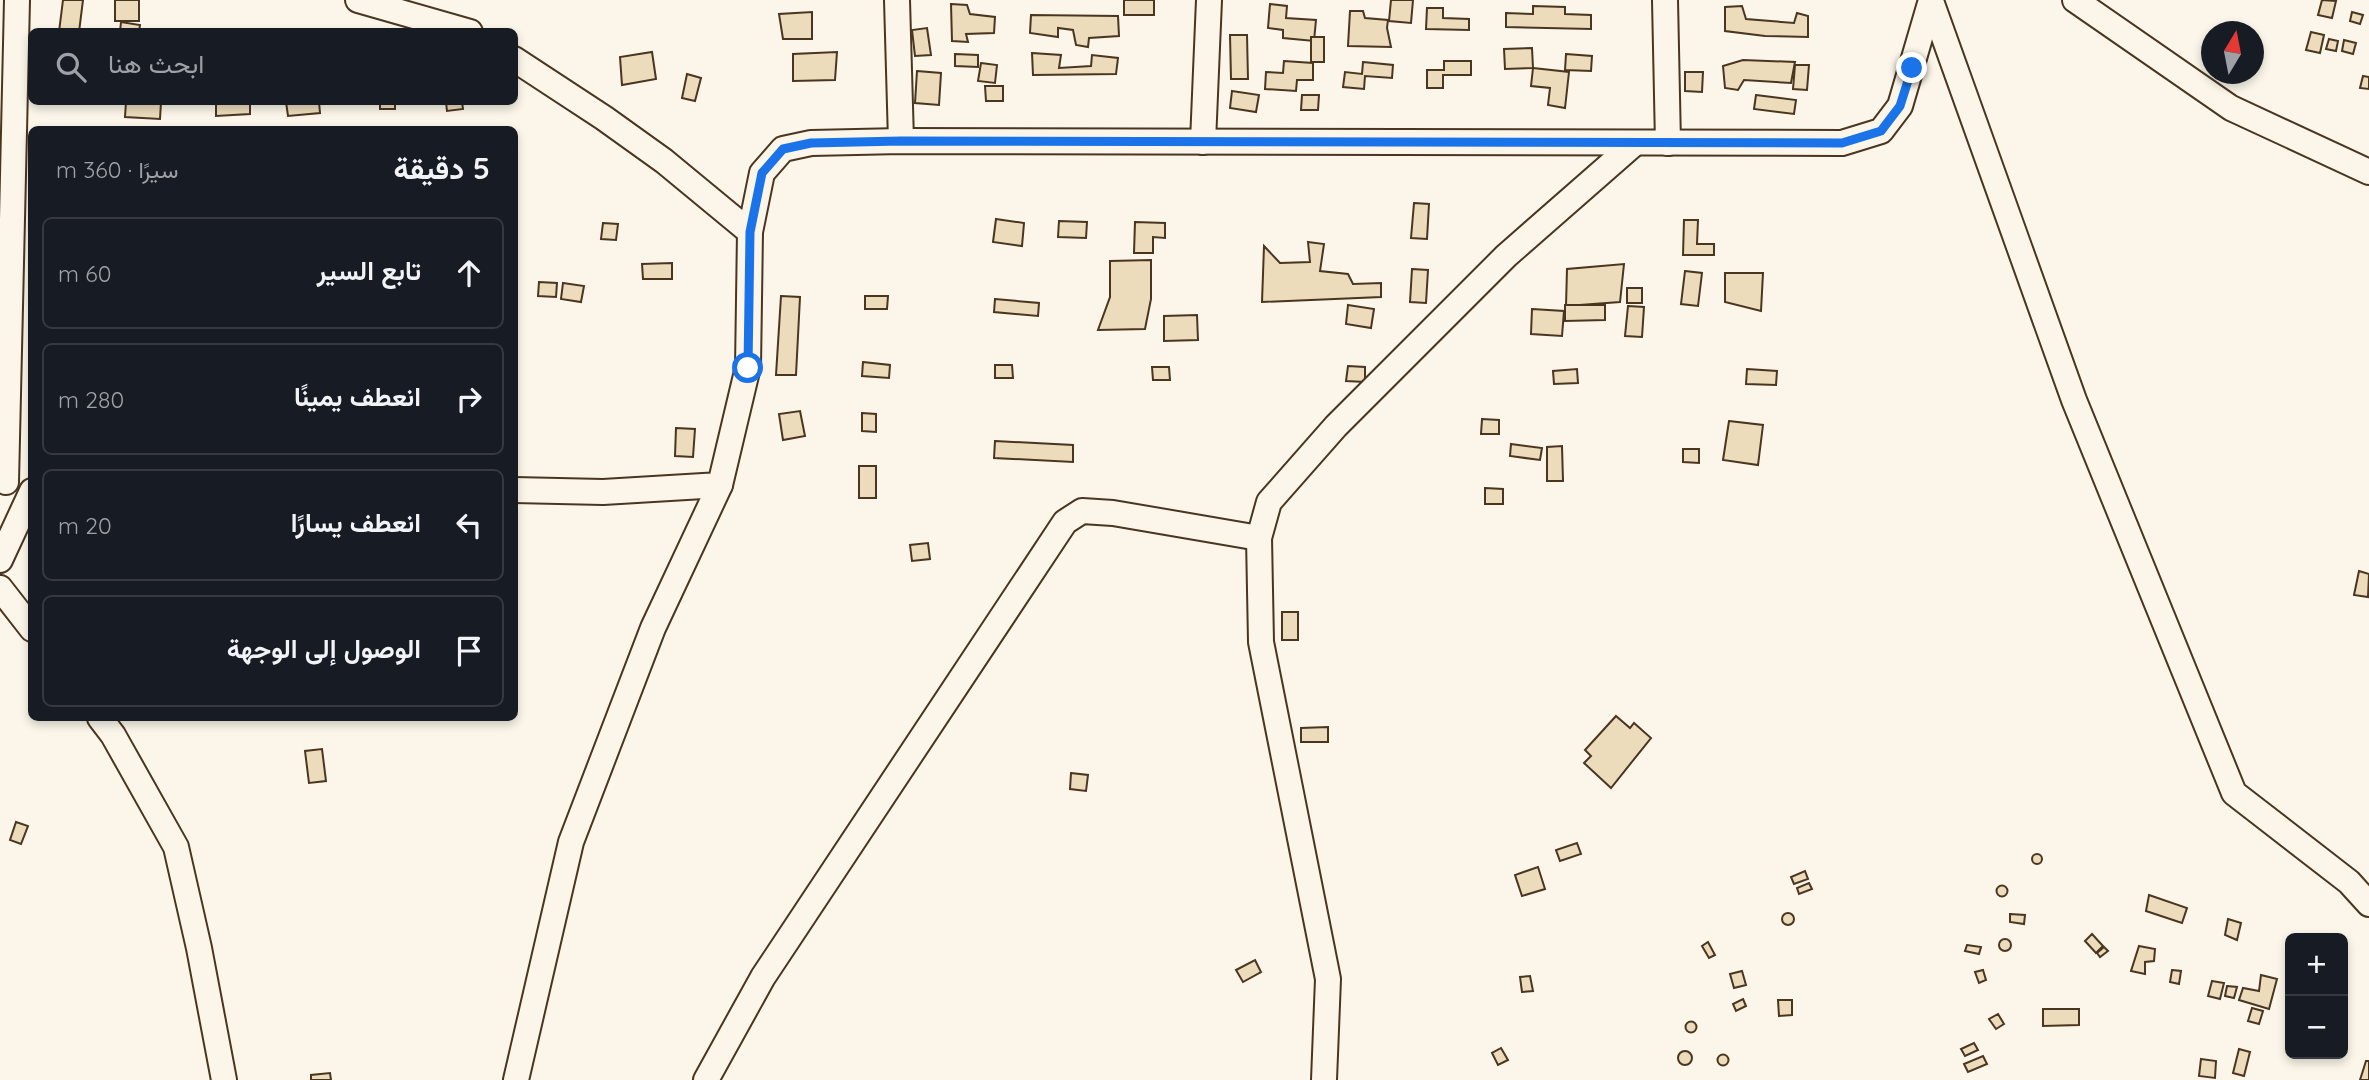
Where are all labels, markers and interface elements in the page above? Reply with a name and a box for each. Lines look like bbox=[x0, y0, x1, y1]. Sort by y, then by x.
north arrow bbox=[2201, 21, 2264, 84]
search box bbox=[28, 28, 518, 105]
text: ابحث هنا bbox=[108, 47, 204, 80]
icon: search bbox=[52, 48, 90, 86]
route end bbox=[1896, 52, 1927, 83]
text: 5 دقيقة bbox=[394, 149, 490, 187]
text: سيرًا · 360 m bbox=[56, 155, 178, 184]
text: تابع السير bbox=[317, 254, 421, 287]
icon: ahead bbox=[450, 254, 488, 292]
text: 60 m bbox=[58, 259, 111, 288]
route start bbox=[732, 352, 763, 383]
text: انعطف يمينًا bbox=[294, 380, 421, 413]
icon: right bbox=[450, 380, 488, 418]
text: 280 m bbox=[58, 385, 124, 414]
text: انعطف يسارًا bbox=[291, 506, 421, 539]
icon: left bbox=[450, 506, 488, 544]
text: 20 m bbox=[58, 511, 112, 540]
text: الوصول إلى الوجهة bbox=[227, 632, 421, 665]
icon: arrive bbox=[450, 632, 488, 670]
map controls bbox=[2285, 933, 2348, 1059]
button: + bbox=[2285, 933, 2348, 996]
button: − bbox=[2285, 996, 2348, 1059]

